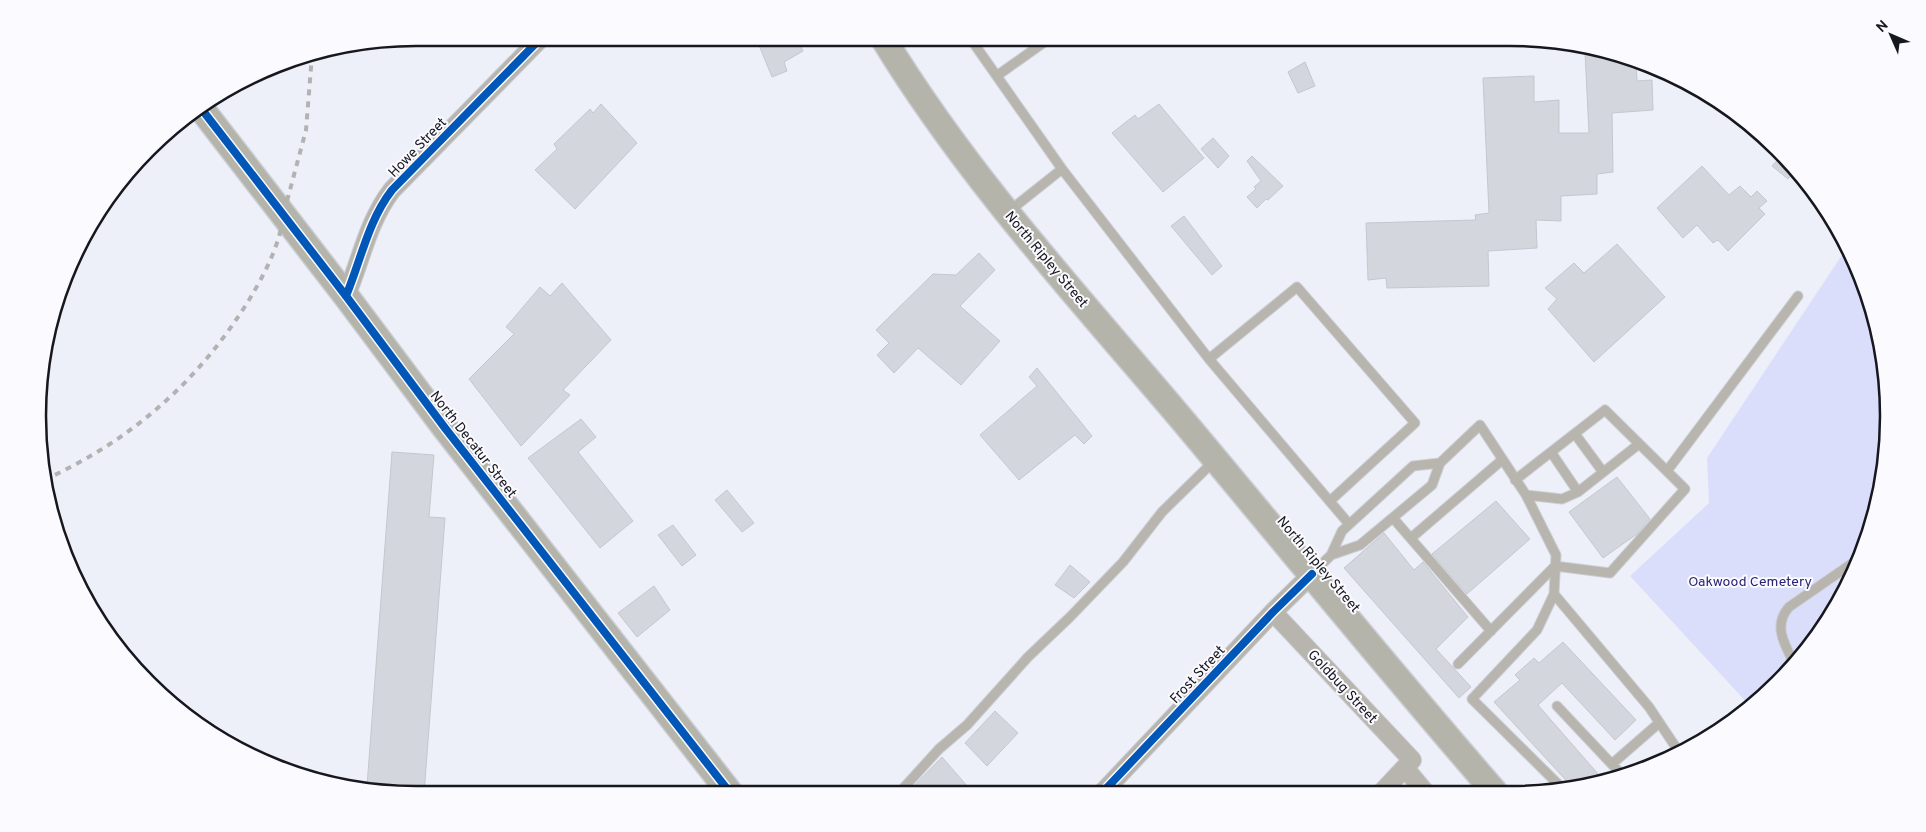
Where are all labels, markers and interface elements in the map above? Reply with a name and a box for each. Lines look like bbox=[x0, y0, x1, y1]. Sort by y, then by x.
north arrow bbox=[1866, 10, 1916, 60]
text: N bbox=[1873, 17, 1892, 36]
street label: Howe Street bbox=[385, 115, 451, 182]
street label: North Ripley Street bbox=[1001, 208, 1091, 312]
street label: North Decatur Street bbox=[426, 388, 520, 502]
street label: North Ripley Street bbox=[1273, 513, 1363, 617]
park label: Oakwood Cemetery bbox=[1688, 574, 1812, 591]
street label: Frost Street bbox=[1167, 642, 1229, 708]
street label: Goldbug Street bbox=[1304, 647, 1380, 727]

